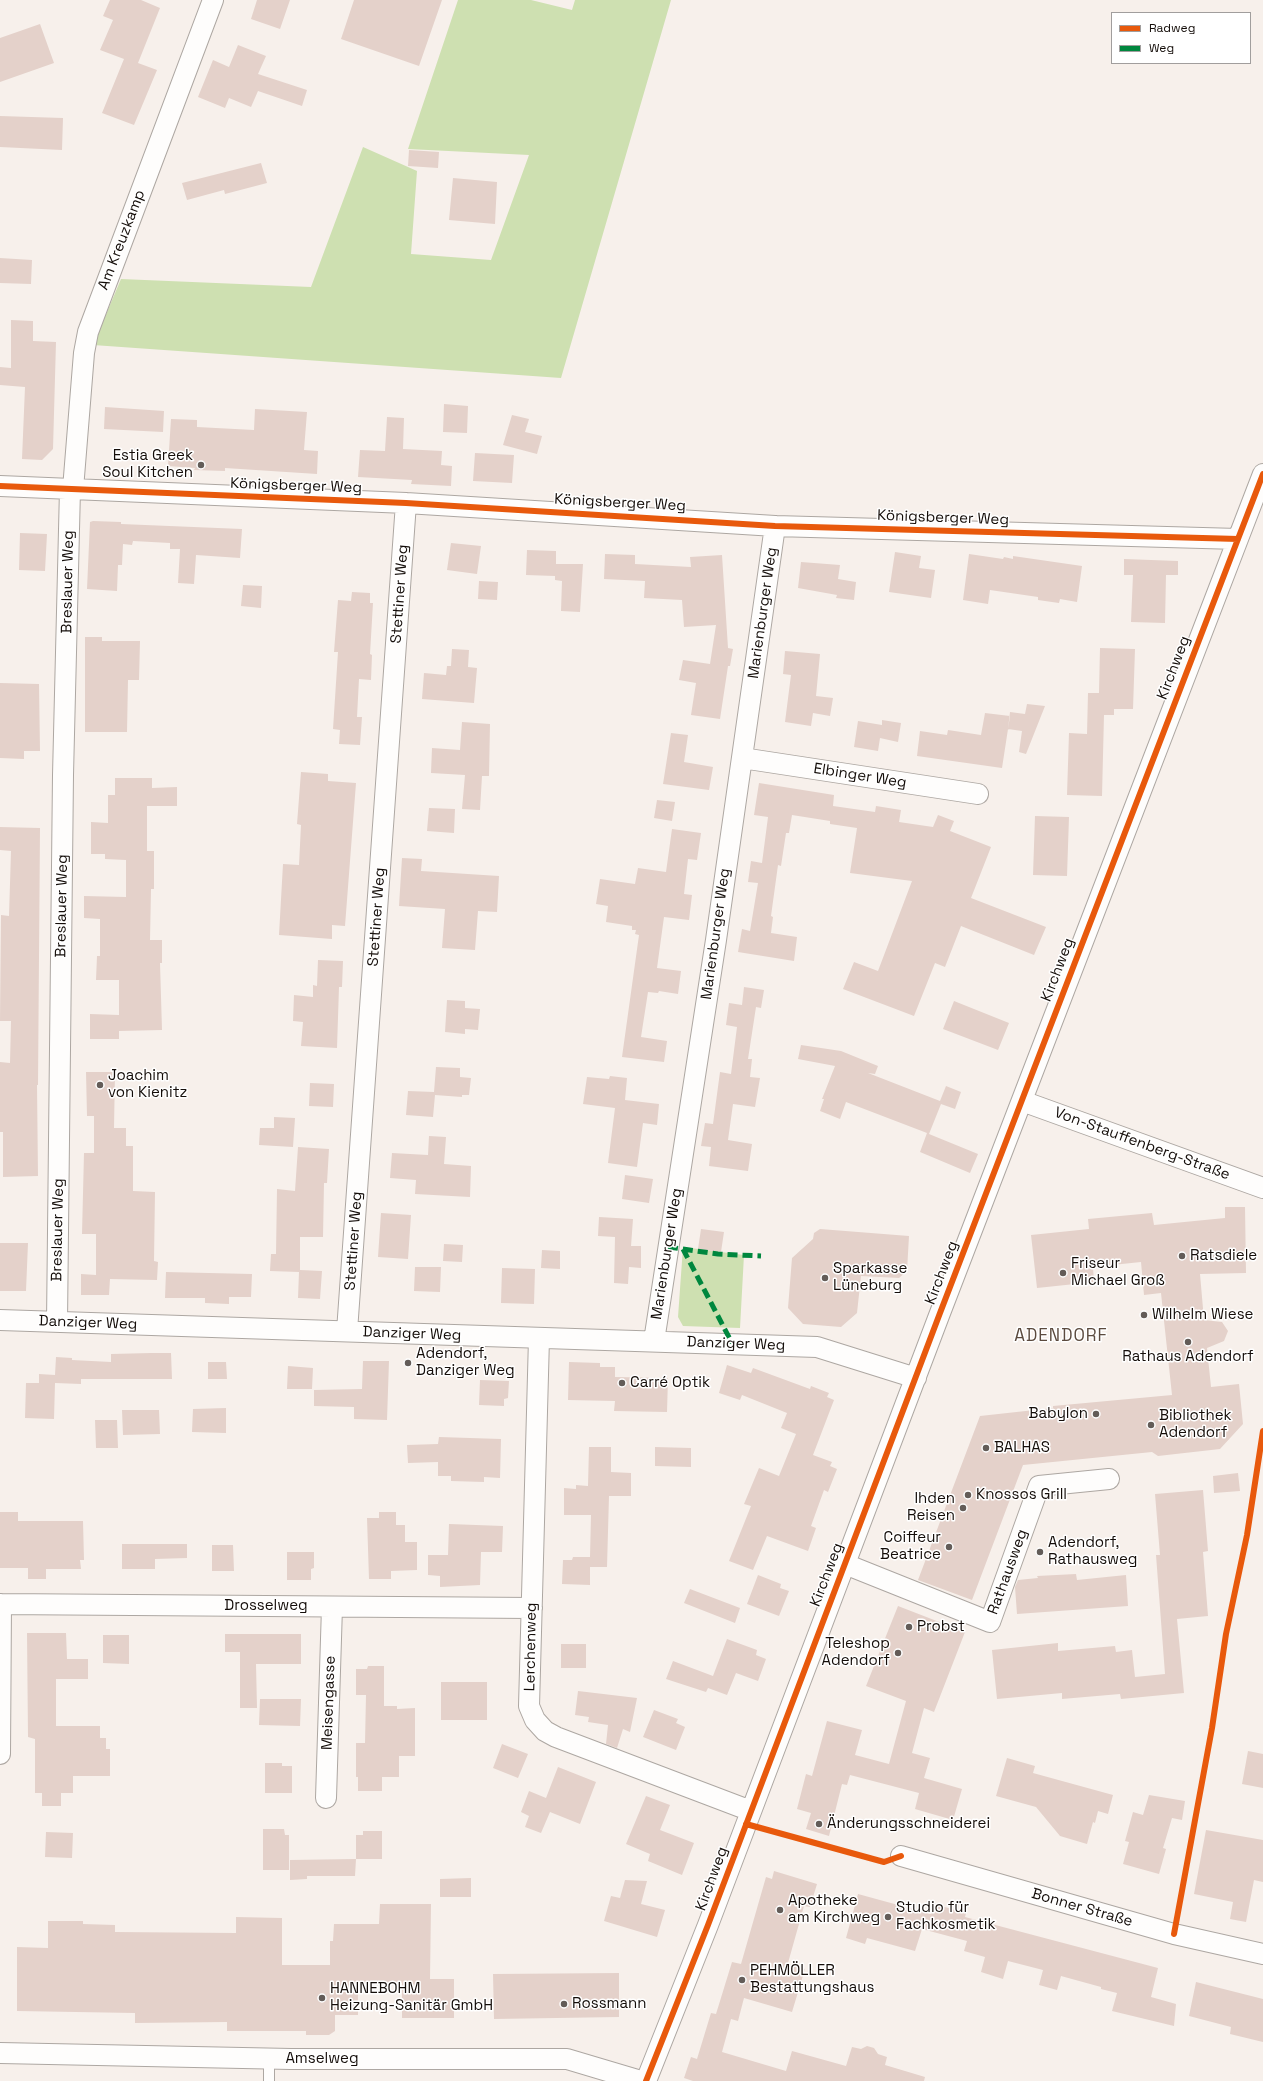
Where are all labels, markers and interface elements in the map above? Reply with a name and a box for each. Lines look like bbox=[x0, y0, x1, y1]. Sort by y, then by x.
legend bbox=[1111, 12, 1251, 64]
text: Radweg bbox=[1149, 20, 1195, 36]
text: Weg bbox=[1149, 40, 1174, 56]
street label: Am Kreuzkamp bbox=[95, 187, 149, 293]
place label: Estia Greek Soul Kitchen bbox=[102, 447, 193, 482]
marker: Estia Greek Soul Kitchen bbox=[196, 460, 206, 470]
street label: Königsberger Weg bbox=[230, 475, 362, 497]
street label: Königsberger Weg bbox=[554, 491, 686, 515]
street label: Königsberger Weg bbox=[877, 507, 1009, 529]
street label: Breslauer Weg bbox=[58, 530, 78, 634]
street label: Stettiner Weg bbox=[388, 544, 412, 644]
street label: Marienburger Weg bbox=[745, 546, 781, 680]
street label: Kirchweg bbox=[1154, 634, 1194, 702]
street label: Elbinger Weg bbox=[812, 760, 908, 792]
street label: Breslauer Weg bbox=[52, 854, 72, 958]
street label: Stettiner Weg bbox=[365, 867, 389, 967]
street label: Marienburger Weg bbox=[698, 867, 734, 1001]
street label: Kirchweg bbox=[1038, 936, 1078, 1004]
place label: Joachim von Kienitz bbox=[108, 1067, 187, 1102]
marker: Joachim von Kienitz bbox=[95, 1080, 105, 1090]
street label: Von-Stauffenberg-Straße bbox=[1052, 1104, 1232, 1184]
street label: Breslauer Weg bbox=[48, 1178, 68, 1282]
street label: Marienburger Weg bbox=[648, 1187, 686, 1321]
street label: Stettiner Weg bbox=[342, 1191, 366, 1291]
street label: Kirchweg bbox=[922, 1239, 962, 1307]
place label: Ratsdiele bbox=[1190, 1247, 1257, 1265]
marker: Ratsdiele bbox=[1177, 1251, 1187, 1261]
place label: Friseur Michael Groß bbox=[1071, 1255, 1165, 1290]
place label: Sparkasse Lüneburg bbox=[833, 1260, 907, 1295]
marker: Friseur Michael Groß bbox=[1058, 1268, 1068, 1278]
marker: Sparkasse Lüneburg bbox=[820, 1273, 830, 1283]
place label: Wilhelm Wiese bbox=[1152, 1306, 1253, 1324]
marker: Wilhelm Wiese bbox=[1139, 1310, 1149, 1320]
street label: Danziger Weg bbox=[38, 1312, 138, 1334]
street label: Danziger Weg bbox=[362, 1323, 462, 1345]
district label: ADENDORF bbox=[1014, 1326, 1108, 1346]
street label: Danziger Weg bbox=[686, 1333, 786, 1355]
marker: Rathaus Adendorf bbox=[1183, 1337, 1193, 1347]
place label: Adendorf, Danziger Weg bbox=[416, 1345, 515, 1380]
place label: Rathaus Adendorf bbox=[1122, 1348, 1254, 1366]
marker: Adendorf, Danziger Weg bbox=[403, 1358, 413, 1368]
place label: Carré Optik bbox=[630, 1374, 710, 1392]
marker: Carré Optik bbox=[617, 1378, 627, 1388]
place label: Babylon bbox=[1028, 1405, 1088, 1423]
place label: Bibliothek Adendorf bbox=[1159, 1407, 1232, 1442]
marker: Babylon bbox=[1091, 1409, 1101, 1419]
marker: Bibliothek Adendorf bbox=[1146, 1420, 1156, 1430]
place label: BALHAS bbox=[994, 1439, 1050, 1457]
marker: BALHAS bbox=[981, 1443, 991, 1453]
place label: Knossos Grill bbox=[976, 1486, 1067, 1504]
place label: Ihden Reisen bbox=[907, 1490, 955, 1525]
marker: Knossos Grill bbox=[963, 1490, 973, 1500]
marker: Ihden Reisen bbox=[958, 1503, 968, 1513]
street label: Rathausweg bbox=[984, 1527, 1032, 1617]
place label: Coiffeur Beatrice bbox=[880, 1529, 941, 1564]
place label: Adendorf, Rathausweg bbox=[1048, 1534, 1137, 1569]
street label: Kirchweg bbox=[807, 1541, 847, 1609]
marker: Coiffeur Beatrice bbox=[944, 1542, 954, 1552]
marker: Adendorf, Rathausweg bbox=[1035, 1547, 1045, 1557]
street label: Drosselweg bbox=[224, 1597, 308, 1615]
street label: Lerchenweg bbox=[521, 1602, 541, 1692]
place label: Probst bbox=[917, 1618, 965, 1636]
marker: Probst bbox=[904, 1622, 914, 1632]
place label: Teleshop Adendorf bbox=[822, 1635, 890, 1670]
marker: Teleshop Adendorf bbox=[893, 1648, 903, 1658]
street label: Meisengasse bbox=[318, 1656, 340, 1750]
place label: Änderungsschneiderei bbox=[827, 1815, 990, 1833]
marker: Änderungsschneiderei bbox=[814, 1819, 824, 1829]
street label: Kirchweg bbox=[692, 1845, 732, 1913]
street label: Bonner Straße bbox=[1029, 1885, 1135, 1931]
place label: Apotheke am Kirchweg bbox=[788, 1892, 880, 1927]
place label: Studio für Fachkosmetik bbox=[896, 1899, 996, 1934]
marker: Apotheke am Kirchweg bbox=[775, 1905, 785, 1915]
marker: Studio für Fachkosmetik bbox=[883, 1912, 893, 1922]
place label: PEHMÖLLER Bestattungshaus bbox=[750, 1962, 874, 1997]
marker: PEHMÖLLER Bestattungshaus bbox=[737, 1975, 747, 1985]
place label: HANNEBOHM Heizung-Sanitär GmbH bbox=[330, 1980, 493, 2015]
marker: HANNEBOHM Heizung-Sanitär GmbH bbox=[317, 1993, 327, 2003]
place label: Rossmann bbox=[572, 1995, 646, 2013]
marker: Rossmann bbox=[559, 1999, 569, 2009]
street label: Amselweg bbox=[285, 2050, 359, 2068]

